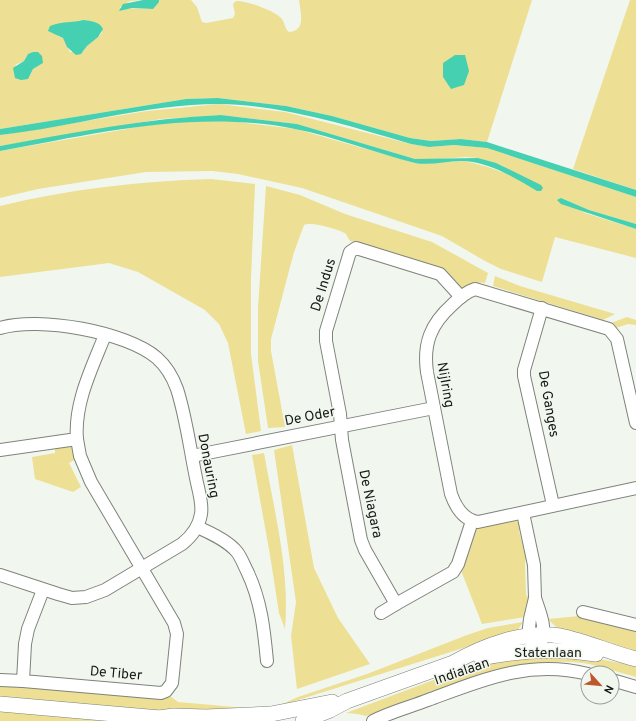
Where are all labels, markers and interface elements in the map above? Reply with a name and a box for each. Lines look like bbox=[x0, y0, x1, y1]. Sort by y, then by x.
street label: De Indus bbox=[308, 256, 340, 314]
street label: Nijlring bbox=[433, 361, 457, 409]
street label: De Ganges bbox=[534, 369, 562, 439]
street label: De Oder bbox=[283, 404, 337, 430]
street label: Donauring bbox=[193, 432, 223, 500]
street label: De Niagara bbox=[354, 468, 386, 540]
street label: Statenlaan bbox=[514, 645, 582, 662]
street label: Indialaan bbox=[432, 655, 492, 689]
street label: De Tiber bbox=[89, 663, 143, 685]
north arrow bbox=[580, 665, 620, 705]
text: N bbox=[600, 682, 616, 696]

